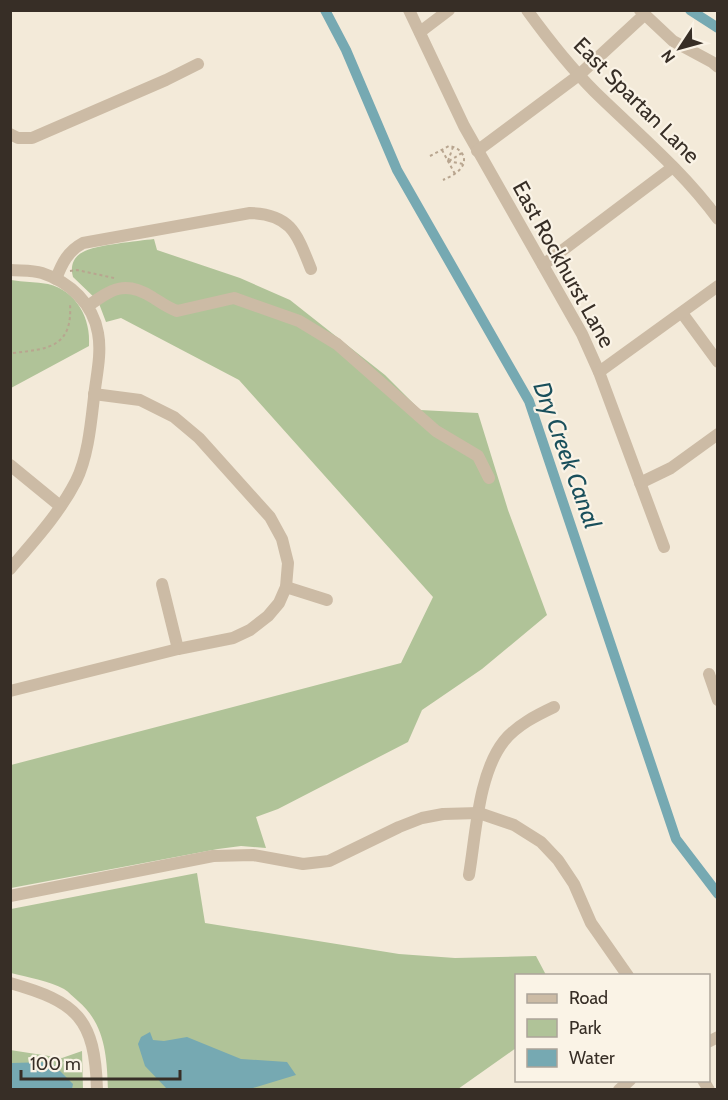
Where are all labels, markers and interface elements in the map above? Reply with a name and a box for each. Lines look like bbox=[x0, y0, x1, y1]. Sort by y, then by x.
north arrow bbox=[650, 18, 710, 78]
street label: East Spartan Lane bbox=[568, 32, 705, 169]
text: N bbox=[657, 46, 679, 67]
street label: East Rockhurst Lane bbox=[507, 176, 620, 352]
water label: Dry Creek Canal bbox=[527, 377, 608, 533]
legend bbox=[515, 974, 710, 1082]
text: Road bbox=[569, 987, 608, 1009]
text: Park bbox=[569, 1017, 602, 1039]
scale bar bbox=[21, 1043, 180, 1081]
text: Water bbox=[569, 1047, 615, 1069]
text: 100 m bbox=[30, 1053, 81, 1075]

